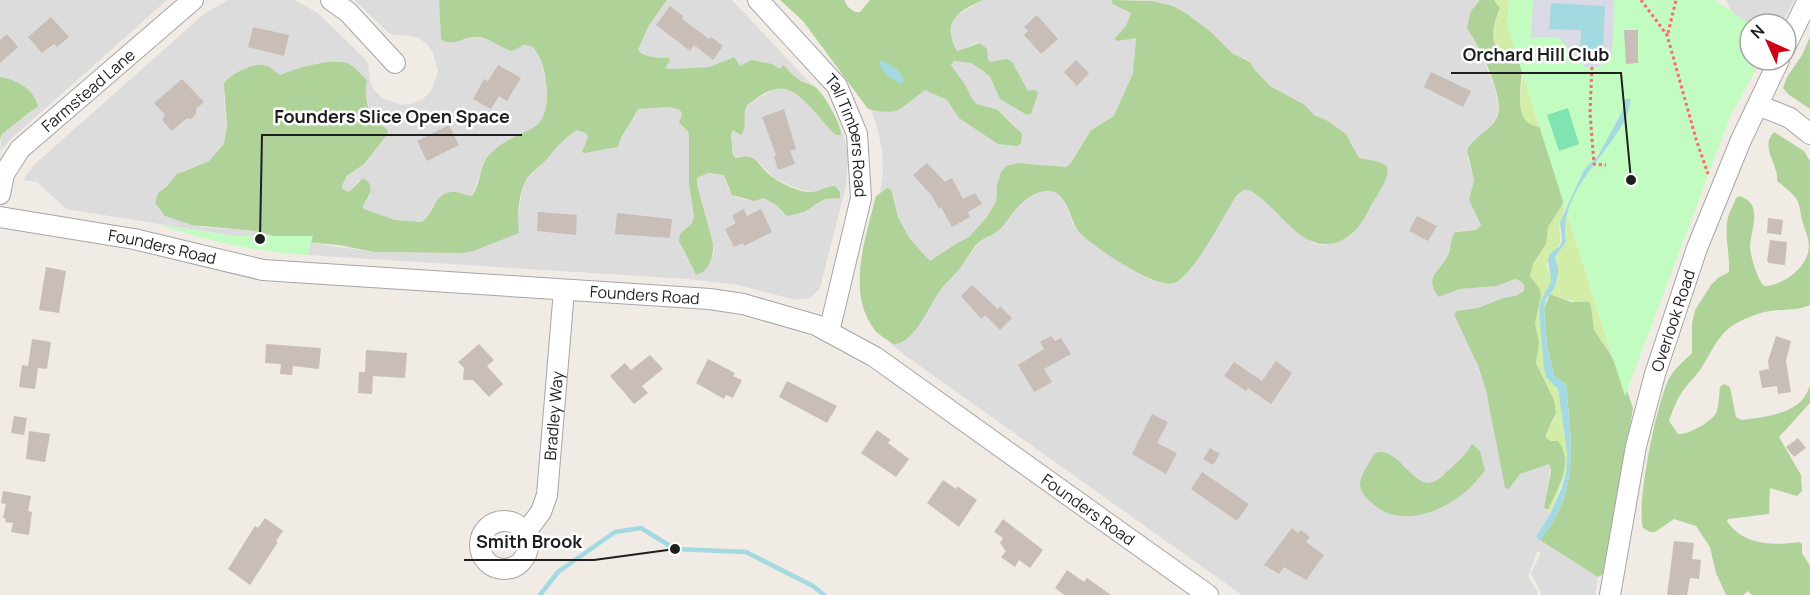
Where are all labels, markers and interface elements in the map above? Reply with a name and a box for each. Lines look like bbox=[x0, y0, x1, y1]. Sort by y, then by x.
north arrow bbox=[1738, 12, 1798, 72]
text: N bbox=[1746, 20, 1769, 43]
callout: Orchard Hill Club bbox=[1451, 37, 1621, 73]
text: Orchard Hill Club bbox=[1463, 42, 1609, 66]
street label: Farmstead Lane bbox=[37, 44, 140, 137]
street label: Tall Timbers Road bbox=[820, 69, 872, 198]
callout: Founders Slice Open Space bbox=[262, 99, 522, 135]
text: Founders Slice Open Space bbox=[274, 104, 510, 128]
street label: Founders Road bbox=[107, 224, 218, 269]
street label: Overlook Road bbox=[1646, 267, 1700, 375]
street label: Founders Road bbox=[589, 280, 700, 309]
street label: Bradley Way bbox=[539, 370, 568, 461]
street label: Founders Road bbox=[1037, 468, 1139, 550]
callout: Smith Brook bbox=[464, 524, 594, 560]
text: Smith Brook bbox=[476, 529, 583, 553]

